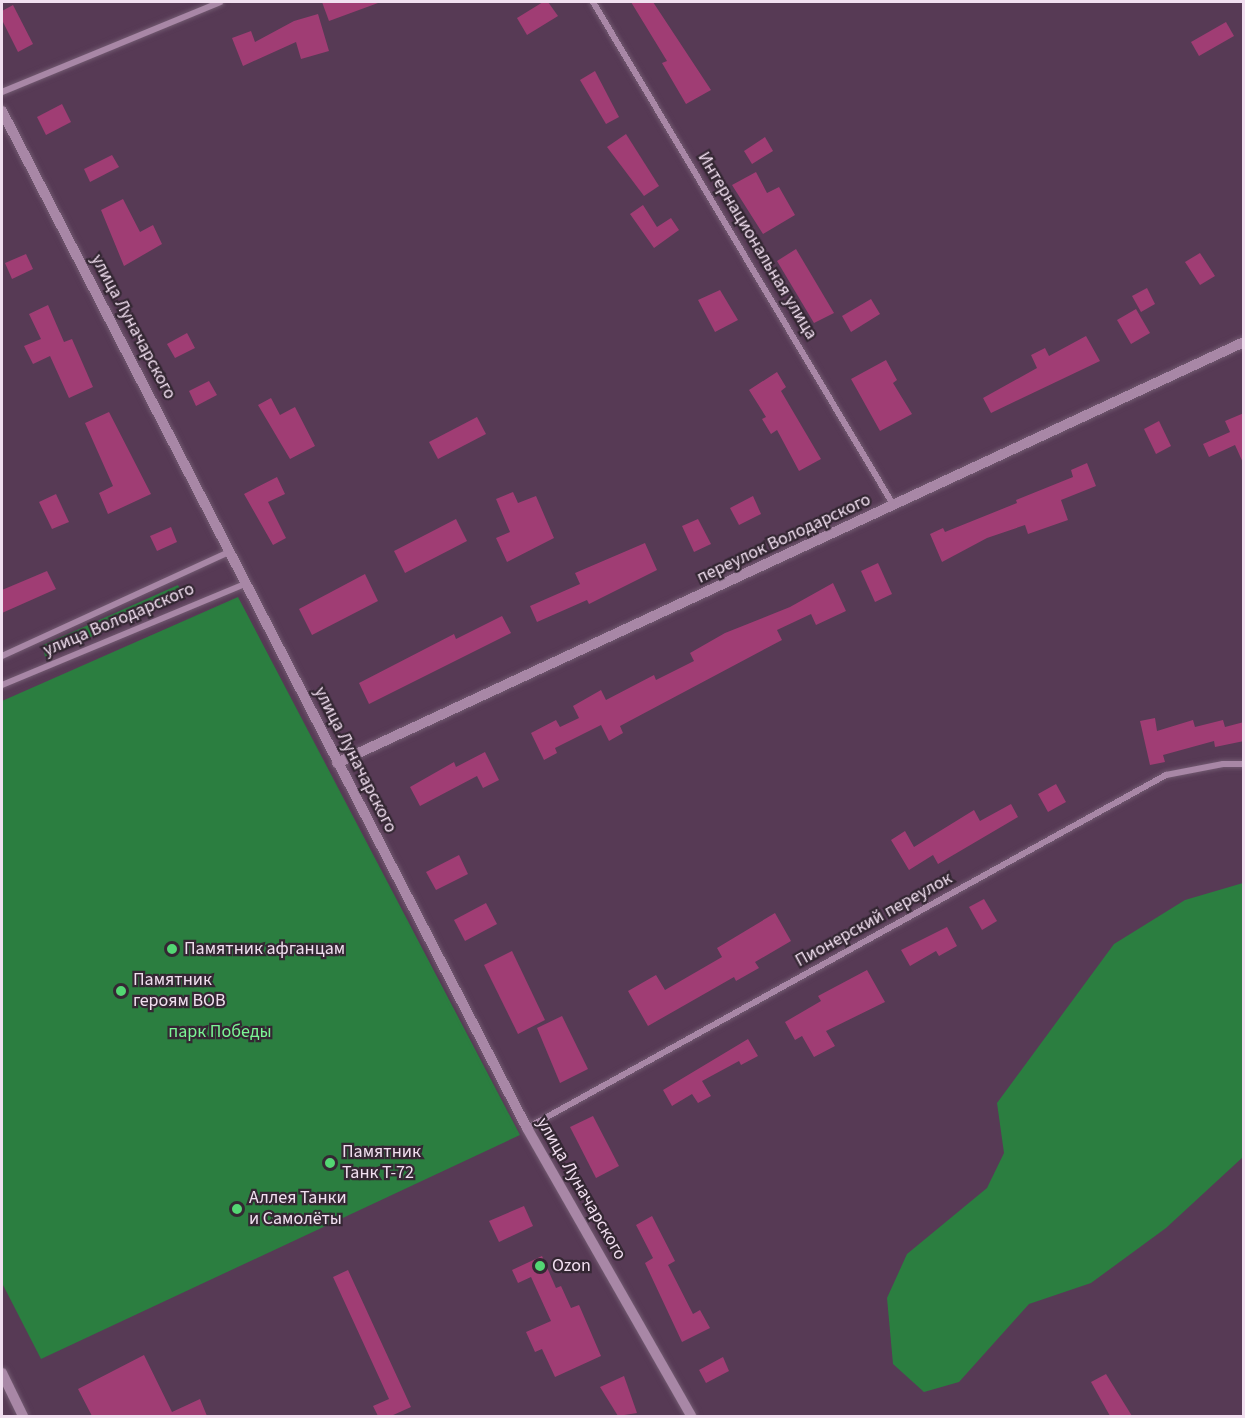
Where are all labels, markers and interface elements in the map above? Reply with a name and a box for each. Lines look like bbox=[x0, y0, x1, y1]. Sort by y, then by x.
street label: Интернациональная улица bbox=[692, 148, 822, 344]
street label: улица Луначарского bbox=[86, 251, 180, 403]
street label: переулок Володарского bbox=[694, 489, 874, 589]
street label: улица Володарского bbox=[40, 578, 198, 662]
street label: улица Луначарского bbox=[309, 683, 401, 837]
street label: Пионерский переулок bbox=[792, 868, 956, 972]
place label: Памятник афганцам bbox=[184, 938, 345, 960]
marker: Памятник афганцам bbox=[165, 942, 179, 956]
place label: Памятник героям ВОВ bbox=[133, 970, 226, 1012]
marker: Памятник героям ВОВ bbox=[114, 984, 128, 998]
park label: парк Победы bbox=[168, 1021, 272, 1043]
street label: улица Луначарского bbox=[531, 1114, 631, 1264]
place label: Памятник Танк Т-72 bbox=[342, 1142, 421, 1184]
marker: Памятник Танк Т-72 bbox=[323, 1156, 337, 1170]
place label: Аллея Танки и Самолёты bbox=[249, 1188, 347, 1230]
marker: Аллея Танки и Самолёты bbox=[230, 1202, 244, 1216]
place label: Ozon bbox=[552, 1255, 591, 1277]
marker: Ozon bbox=[533, 1259, 547, 1273]

